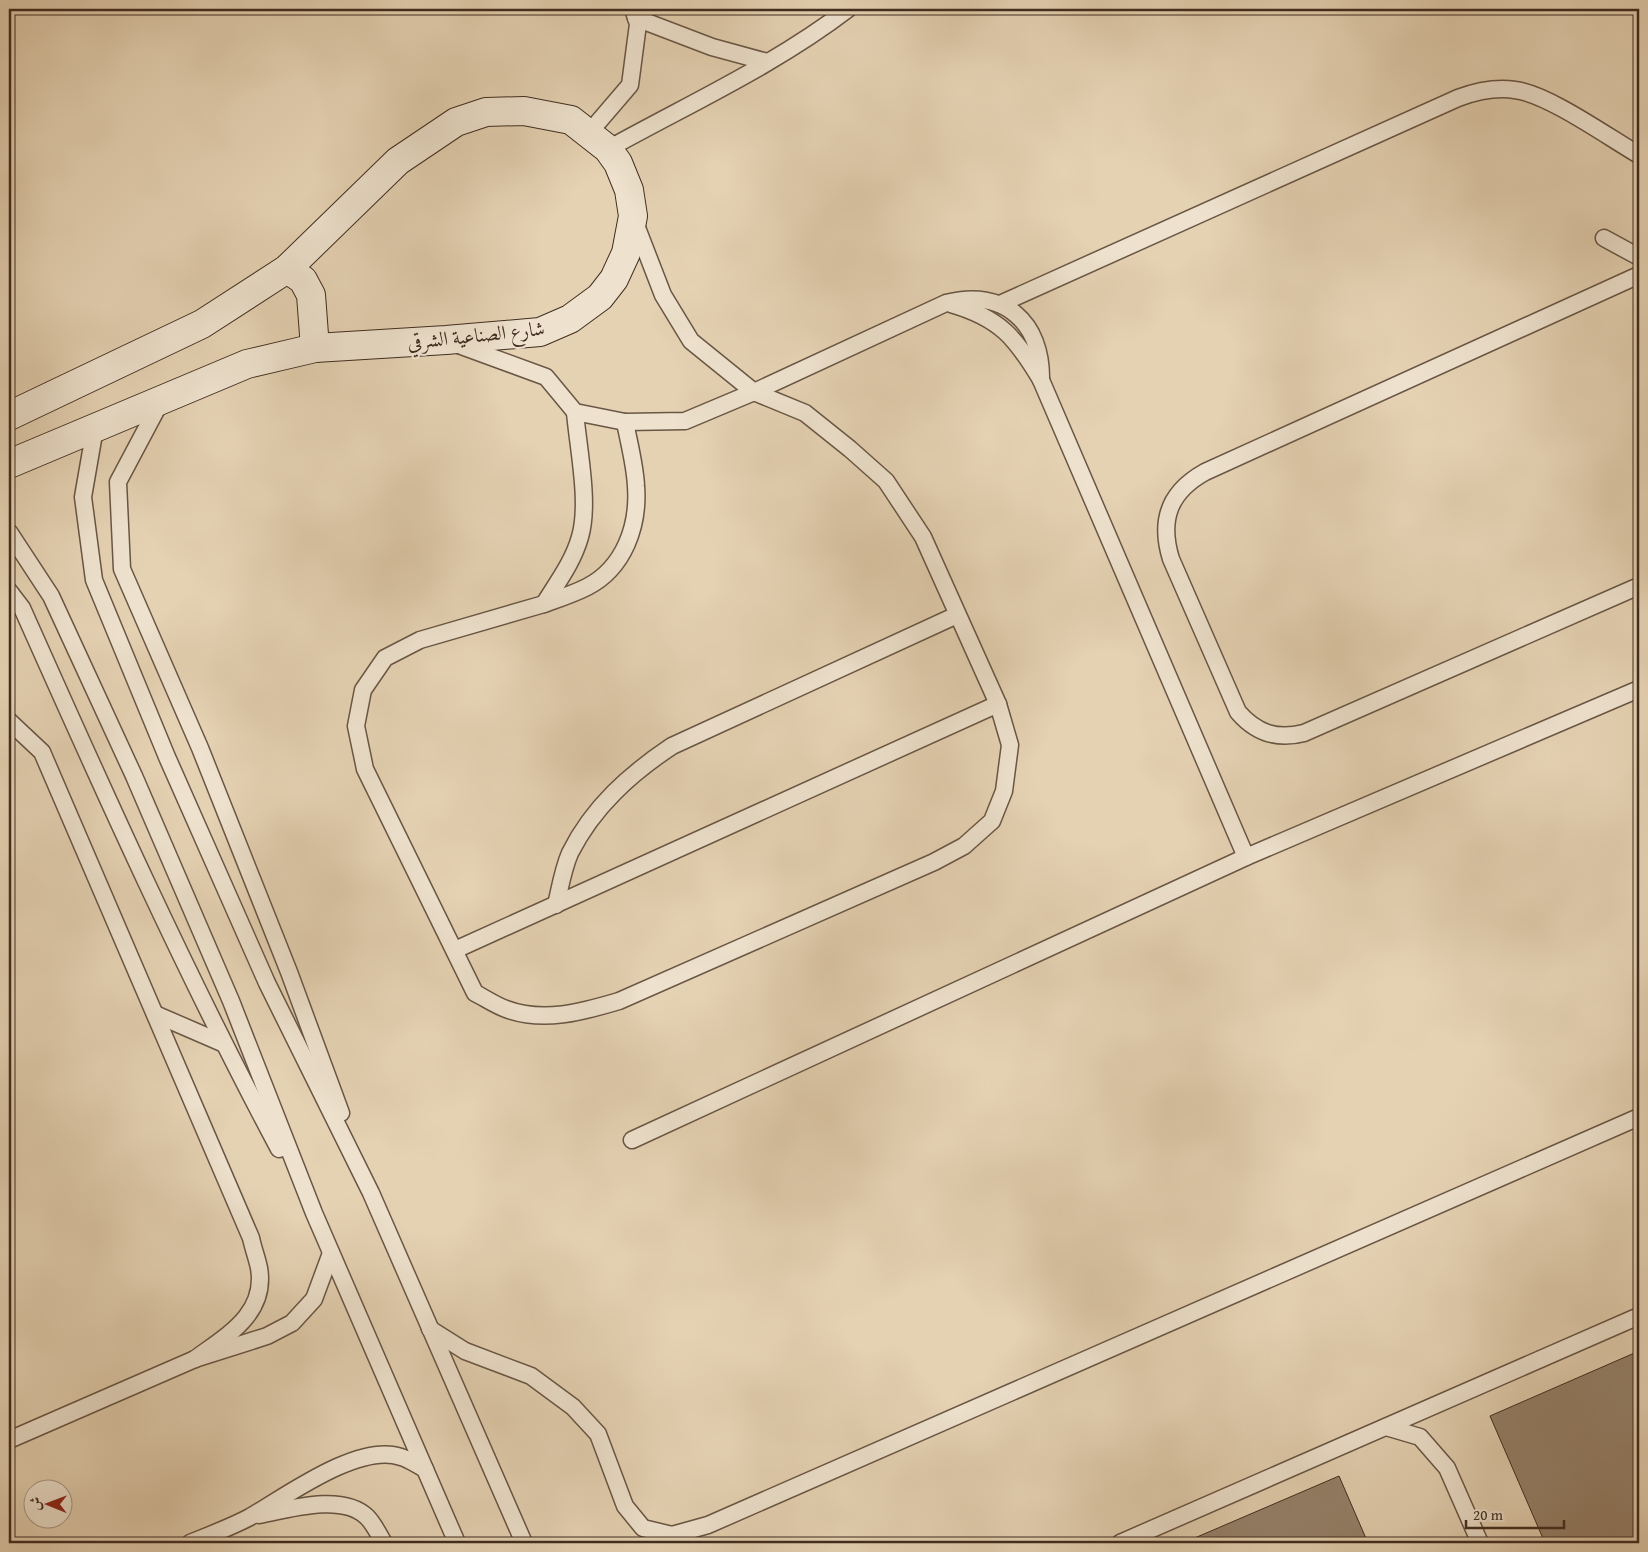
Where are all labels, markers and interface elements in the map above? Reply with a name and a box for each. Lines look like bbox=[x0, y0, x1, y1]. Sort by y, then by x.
street label: شارع الصناعية الشرقي bbox=[406, 313, 547, 360]
north arrow bbox=[22, 1480, 72, 1530]
text: ش bbox=[25, 1497, 45, 1511]
scale bar bbox=[1466, 1497, 1563, 1529]
text: 20 m bbox=[1473, 1504, 1504, 1525]

